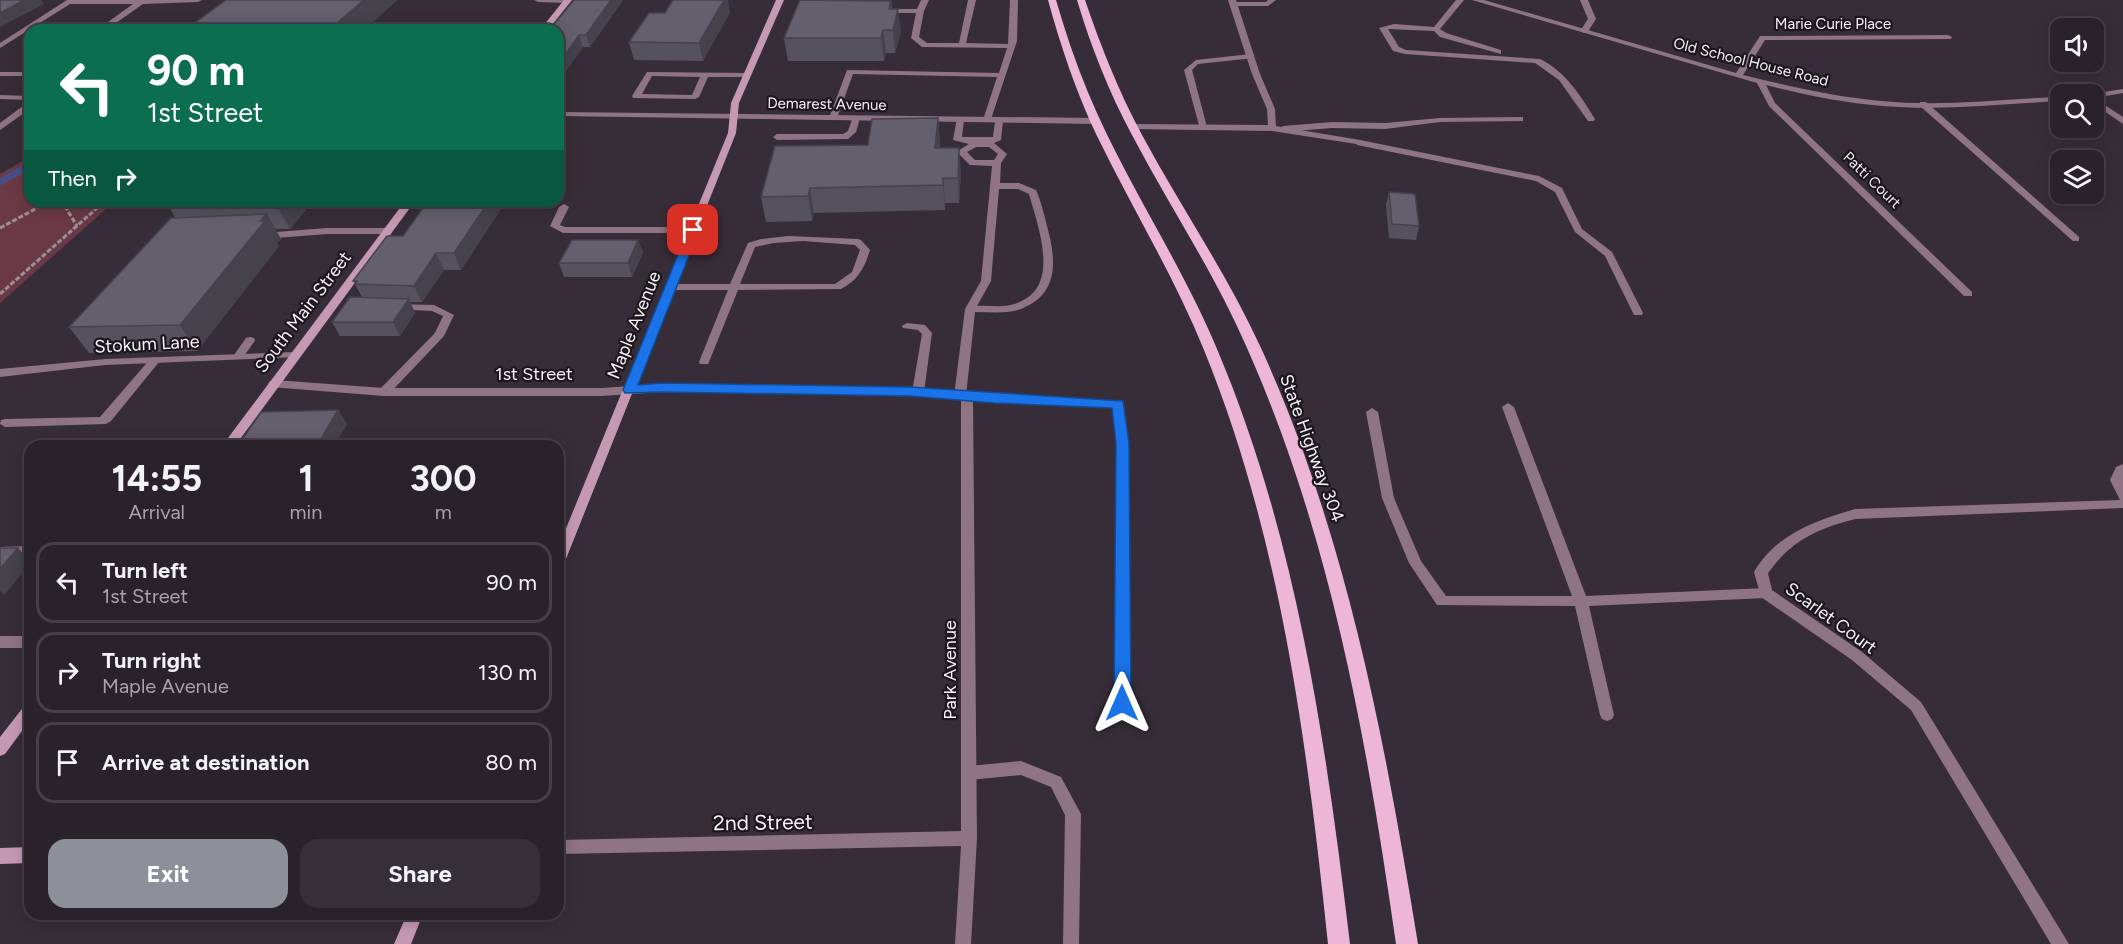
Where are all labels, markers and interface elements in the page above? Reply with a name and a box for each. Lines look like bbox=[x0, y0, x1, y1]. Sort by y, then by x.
street label: Marie Curie Place bbox=[1775, 15, 1891, 33]
map controls bbox=[2050, 18, 2104, 204]
button: sound bbox=[2050, 18, 2104, 72]
street label: Old School House Road bbox=[1672, 34, 1830, 90]
text: 90 m bbox=[147, 45, 245, 96]
icon: left bbox=[48, 48, 126, 126]
button: search bbox=[2050, 84, 2104, 138]
street label: Demarest Avenue bbox=[767, 94, 887, 114]
text: 1st Street bbox=[147, 96, 263, 129]
street label: Patti Court bbox=[1839, 148, 1905, 212]
button: layers bbox=[2050, 150, 2104, 204]
icon: right bbox=[109, 162, 142, 195]
text: Then bbox=[48, 165, 97, 192]
pin bbox=[667, 204, 718, 255]
icon: arrive bbox=[676, 213, 709, 246]
street label: South Main Street bbox=[250, 247, 356, 377]
street label: Maple Avenue bbox=[602, 268, 666, 382]
street label: Stokum Lane bbox=[94, 330, 200, 358]
street label: 1st Street bbox=[495, 363, 573, 385]
street label: State Highway 304 bbox=[1275, 371, 1349, 525]
text: 14:55 bbox=[111, 457, 202, 500]
text: 1 bbox=[298, 457, 314, 500]
text: 300 bbox=[410, 457, 477, 500]
text: Arrival bbox=[129, 500, 185, 524]
text: min bbox=[290, 500, 322, 524]
text: m bbox=[435, 500, 452, 524]
text: Turn left bbox=[102, 557, 188, 584]
icon: left bbox=[51, 566, 84, 599]
text: 90 m bbox=[486, 569, 537, 596]
street label: Scarlet Court bbox=[1781, 578, 1881, 659]
text: 1st Street bbox=[102, 584, 188, 608]
street label: Park Avenue bbox=[939, 620, 961, 720]
text: Turn right bbox=[102, 647, 201, 674]
icon: right bbox=[51, 656, 84, 689]
text: 130 m bbox=[478, 659, 537, 686]
position arrow bbox=[1090, 671, 1154, 735]
text: Maple Avenue bbox=[102, 674, 229, 698]
icon: arrive bbox=[51, 746, 84, 779]
text: Arrive at destination bbox=[102, 749, 310, 776]
text: 80 m bbox=[485, 749, 537, 776]
street label: 2nd Street bbox=[713, 809, 813, 835]
button: Exit bbox=[48, 839, 288, 908]
button: Share bbox=[300, 839, 540, 908]

